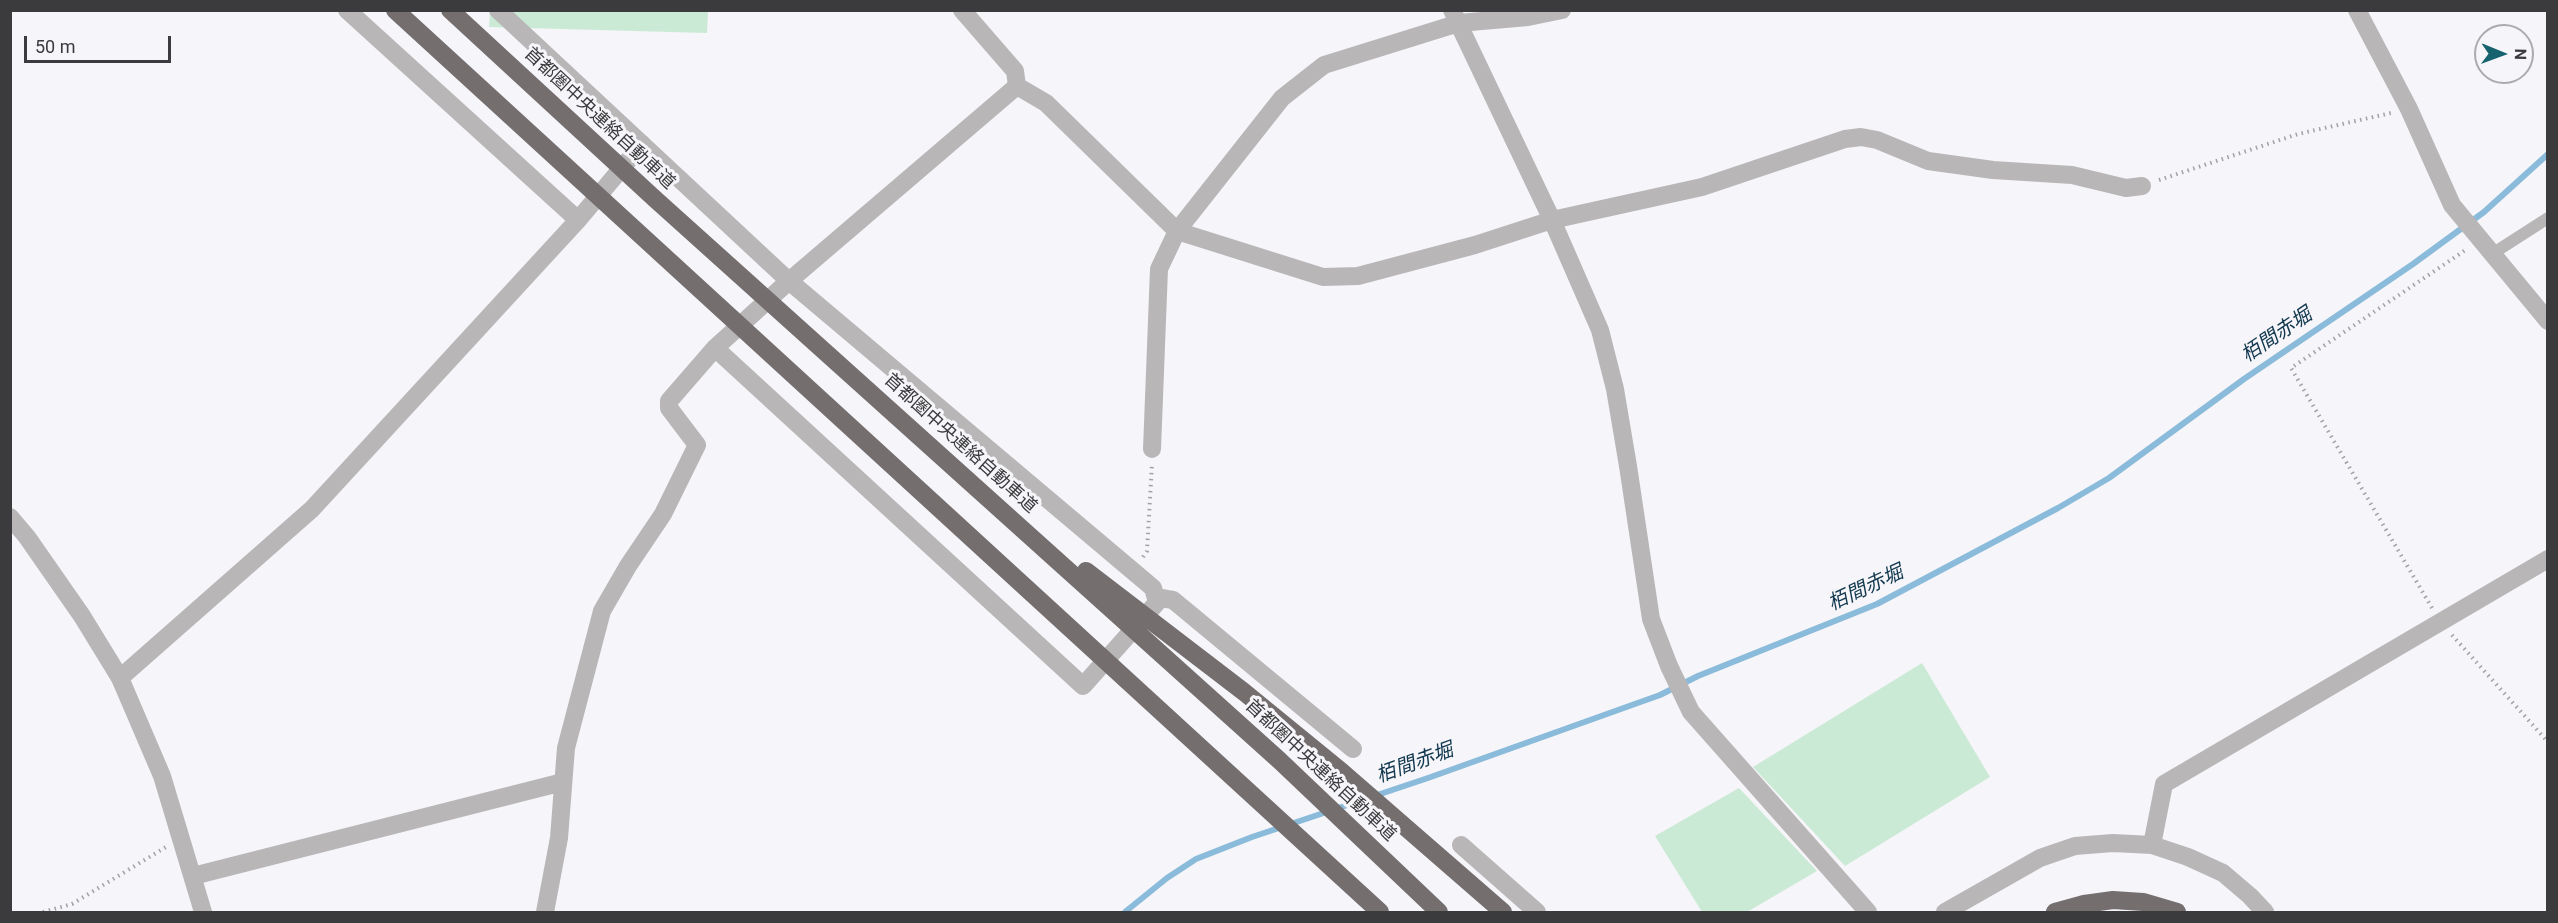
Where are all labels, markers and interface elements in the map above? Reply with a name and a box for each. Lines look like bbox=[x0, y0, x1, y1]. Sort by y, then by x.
scale bar bbox=[27, 24, 174, 62]
north arrow bbox=[2474, 24, 2534, 84]
text: 50 m bbox=[35, 36, 75, 57]
street label: 首都圏中央連絡自動車道 bbox=[519, 44, 679, 194]
text: N bbox=[2511, 48, 2530, 60]
water label: 栢間赤堀 bbox=[2237, 304, 2317, 368]
street label: 首都圏中央連絡自動車道 bbox=[879, 370, 1041, 518]
water label: 栢間赤堀 bbox=[1825, 561, 1907, 617]
street label: 首都圏中央連絡自動車道 bbox=[1240, 696, 1400, 846]
water label: 栢間赤堀 bbox=[1373, 739, 1457, 789]

